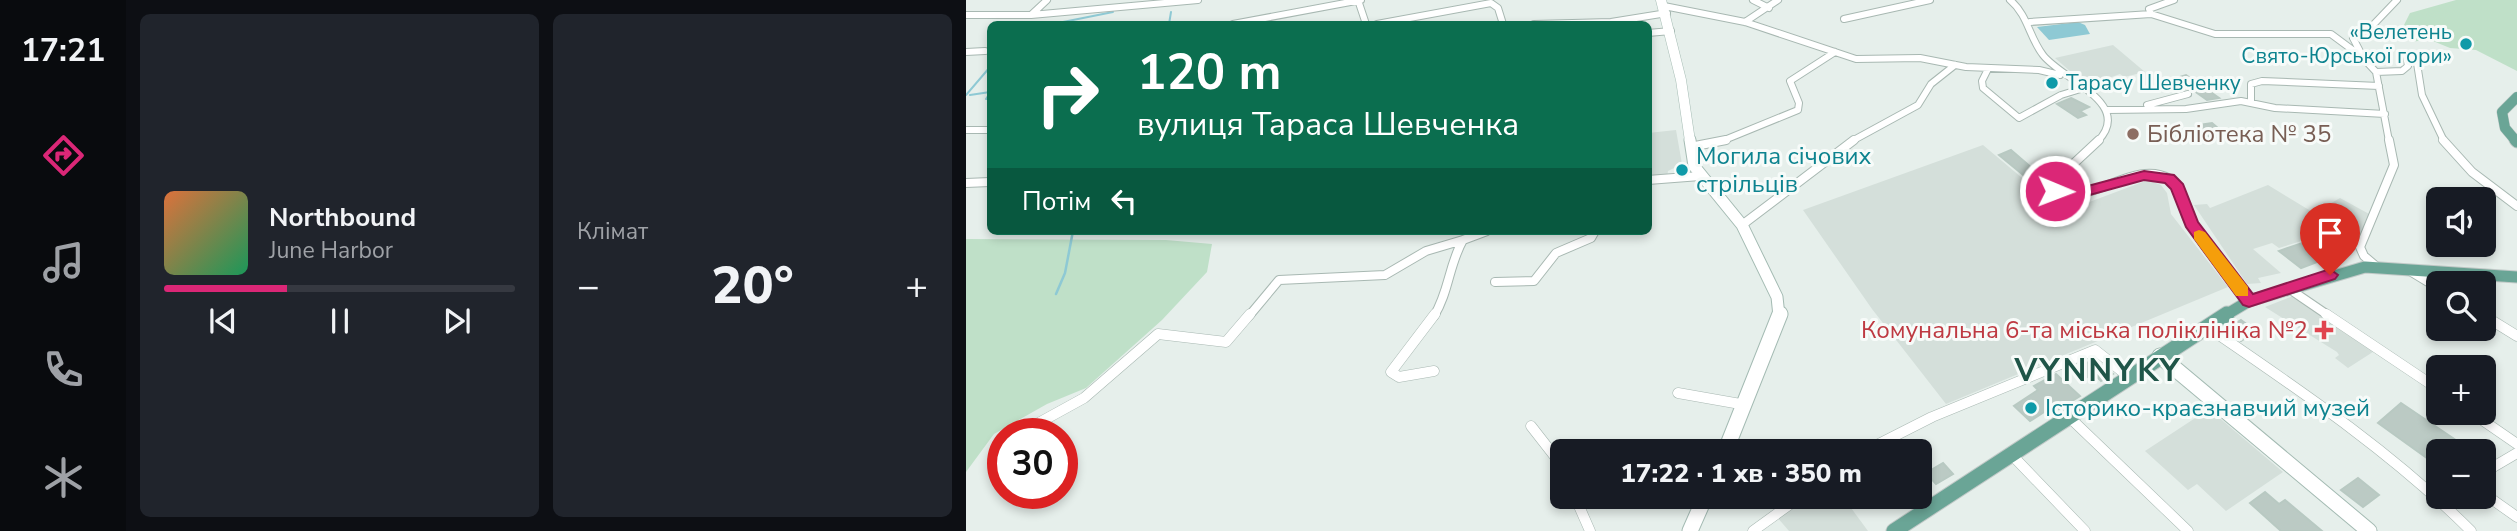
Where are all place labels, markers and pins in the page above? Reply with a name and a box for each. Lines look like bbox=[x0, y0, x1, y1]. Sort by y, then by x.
place label: «Велетень Свято-Юрської гори» bbox=[2241, 18, 2452, 70]
marker: «Велетень Свято-Юрської гори» bbox=[2458, 36, 2474, 52]
place label: Тарасу Шевченку bbox=[2066, 69, 2241, 97]
marker: Тарасу Шевченку bbox=[2044, 75, 2060, 91]
place label: Бібліотека № 35 bbox=[2147, 118, 2331, 150]
marker: Бібліотека № 35 bbox=[2125, 126, 2141, 142]
place label: Могила січових стрільців bbox=[1696, 140, 1872, 200]
marker: Могила січових стрільців bbox=[1674, 162, 1690, 178]
pin bbox=[2300, 203, 2360, 275]
place label: Комунальна 6-та міська поліклініка №2 bbox=[1861, 314, 2308, 346]
marker: Комунальна 6-та міська поліклініка №2 bbox=[2314, 320, 2334, 340]
place label: Історико-краєзнавчий музей bbox=[2045, 392, 2370, 424]
marker: Історико-краєзнавчий музей bbox=[2023, 400, 2039, 416]

